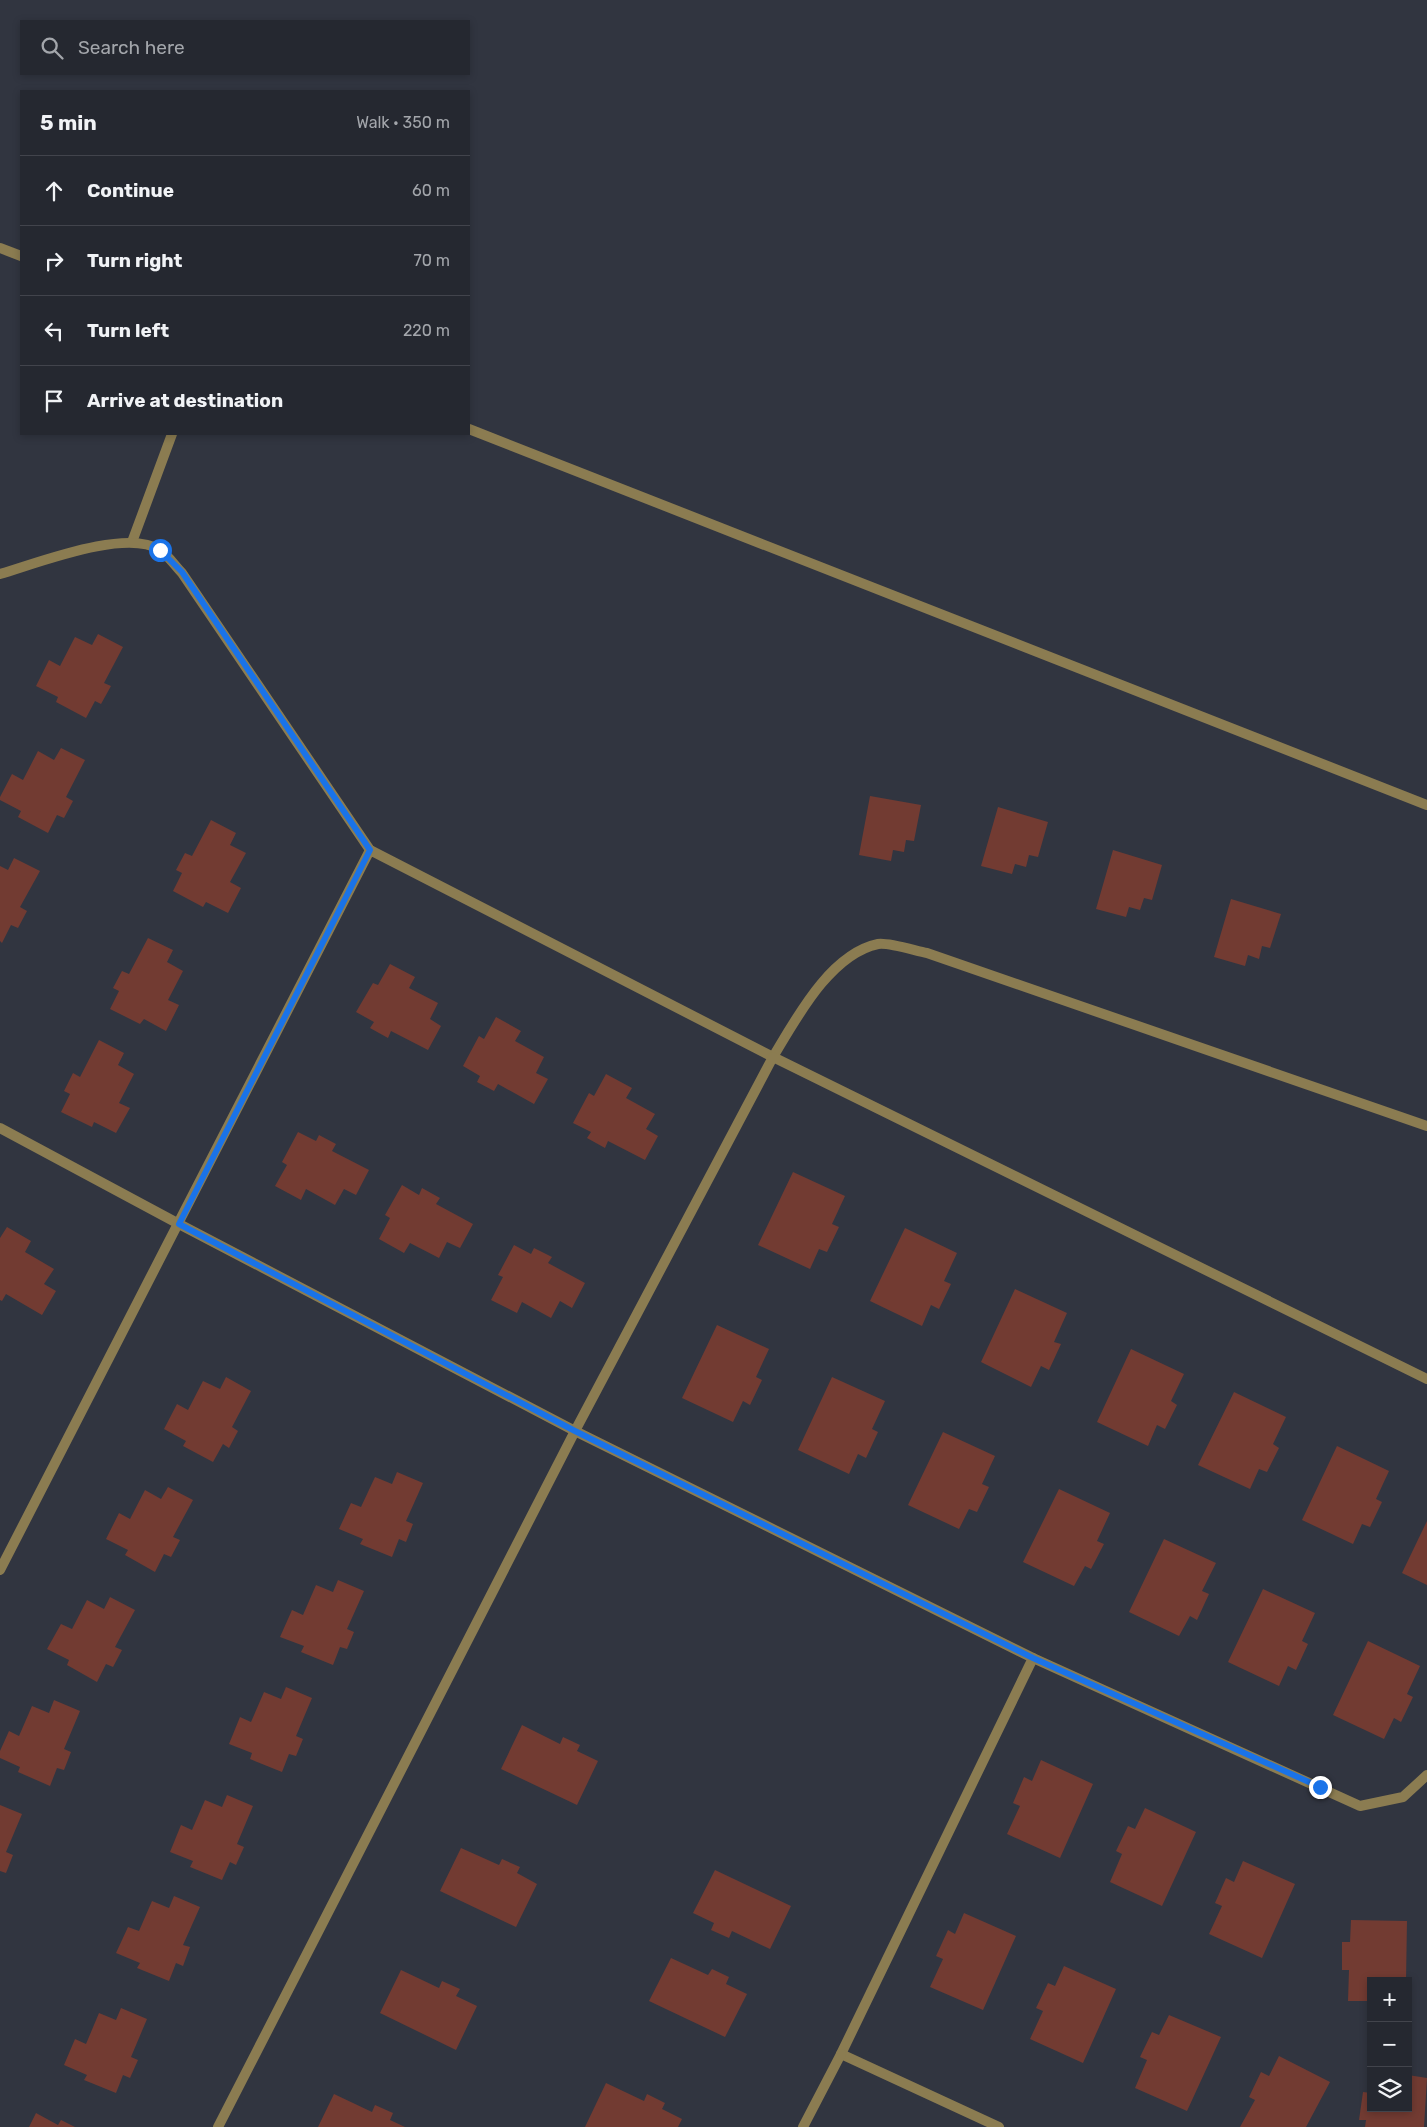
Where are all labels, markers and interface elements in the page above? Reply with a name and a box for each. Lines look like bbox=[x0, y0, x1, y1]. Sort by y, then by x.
search box bbox=[20, 20, 470, 75]
icon: search bbox=[38, 34, 66, 62]
text: Search here bbox=[78, 36, 185, 59]
text: 5 min bbox=[40, 110, 97, 135]
text: Walk · 350 m bbox=[356, 113, 450, 132]
icon: ahead bbox=[40, 177, 68, 205]
text: Continue bbox=[87, 179, 174, 202]
text: 60 m bbox=[412, 181, 450, 200]
icon: right bbox=[40, 247, 68, 275]
text: Turn right bbox=[87, 249, 182, 272]
text: 70 m bbox=[413, 251, 450, 270]
icon: left bbox=[40, 317, 68, 345]
text: Turn left bbox=[87, 319, 169, 342]
text: 220 m bbox=[403, 321, 450, 340]
icon: arrive bbox=[40, 387, 68, 415]
text: Arrive at destination bbox=[87, 389, 283, 412]
route start bbox=[149, 539, 172, 562]
route end bbox=[1309, 1776, 1332, 1799]
map controls bbox=[1367, 1977, 1412, 2112]
button: + bbox=[1367, 1977, 1412, 2022]
button: − bbox=[1367, 2022, 1412, 2067]
button: layers bbox=[1367, 2067, 1412, 2112]

